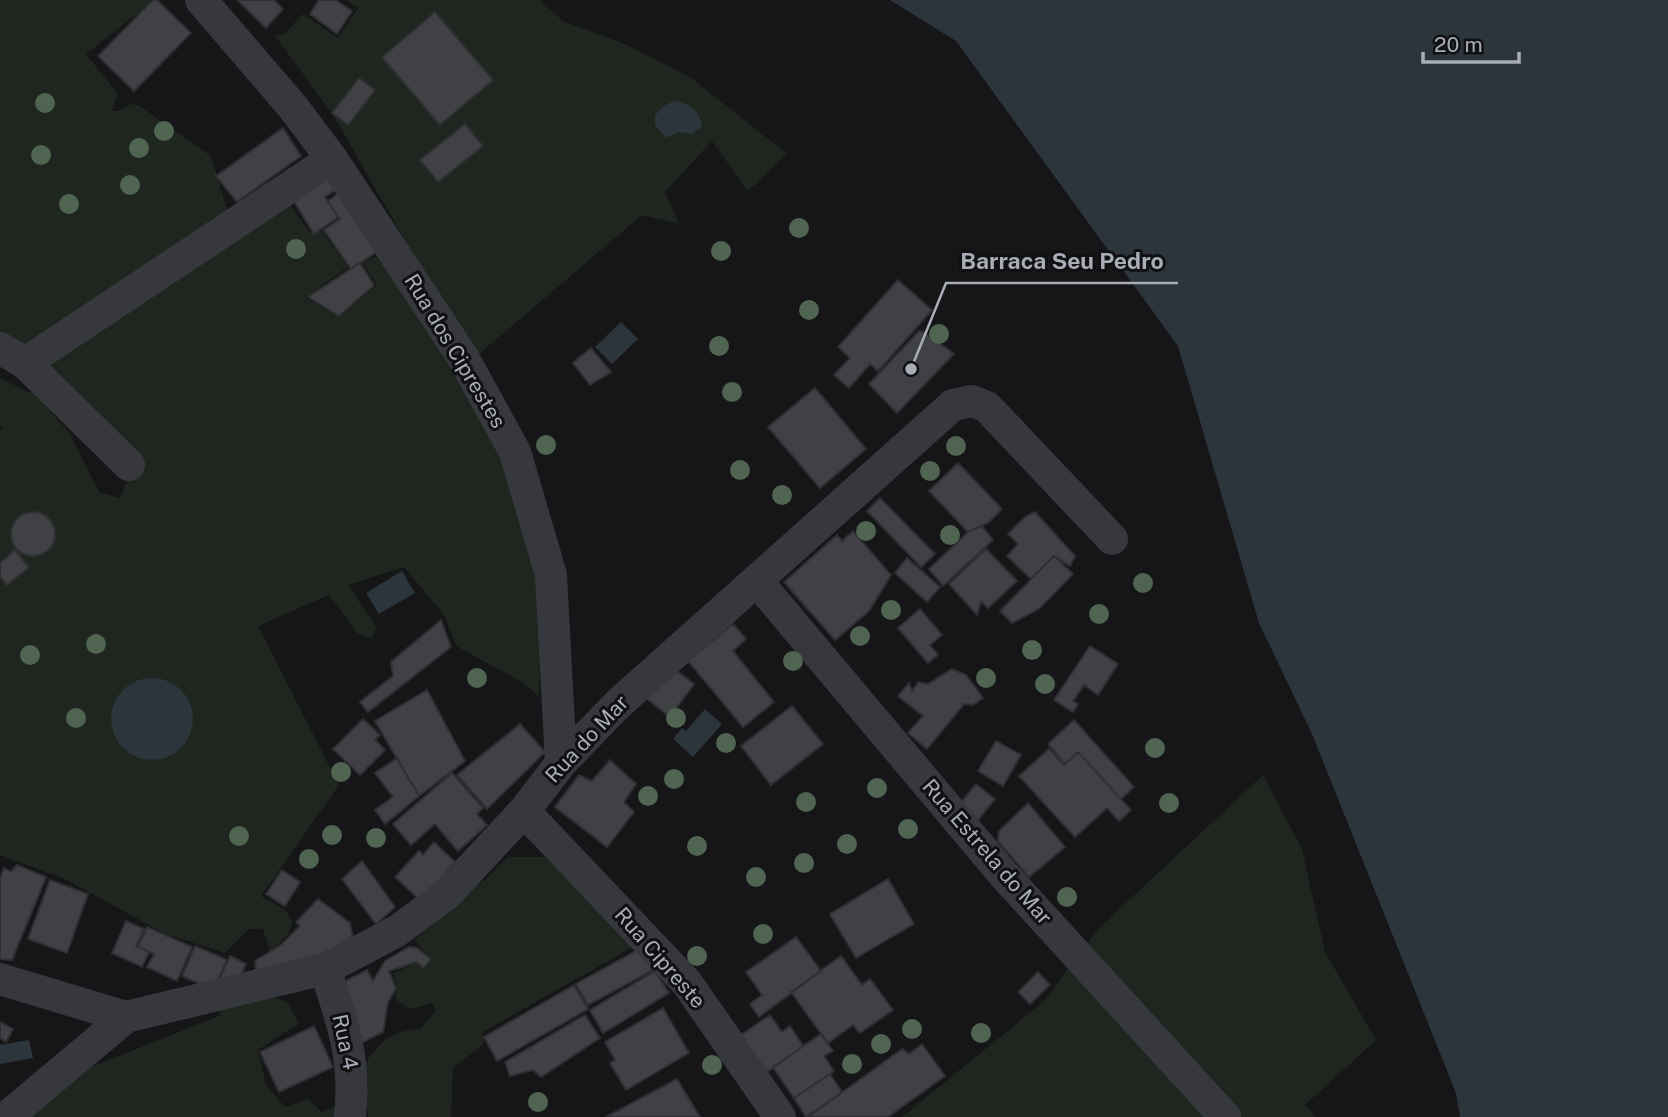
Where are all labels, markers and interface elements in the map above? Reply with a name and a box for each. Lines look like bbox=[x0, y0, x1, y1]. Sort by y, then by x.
scale bar bbox=[1423, 21, 1519, 65]
text: 20 m bbox=[1434, 32, 1483, 57]
callout: Barraca Seu Pedro bbox=[946, 239, 1178, 283]
text: Barraca Seu Pedro bbox=[960, 247, 1164, 274]
street label: Rua dos Ciprestes bbox=[400, 269, 511, 432]
street label: Rua do Mar bbox=[540, 690, 633, 788]
street label: Rua Estrela do Mar bbox=[917, 774, 1057, 930]
street label: Rua Cipreste bbox=[610, 902, 711, 1013]
street label: Rua 4 bbox=[327, 1012, 364, 1072]

